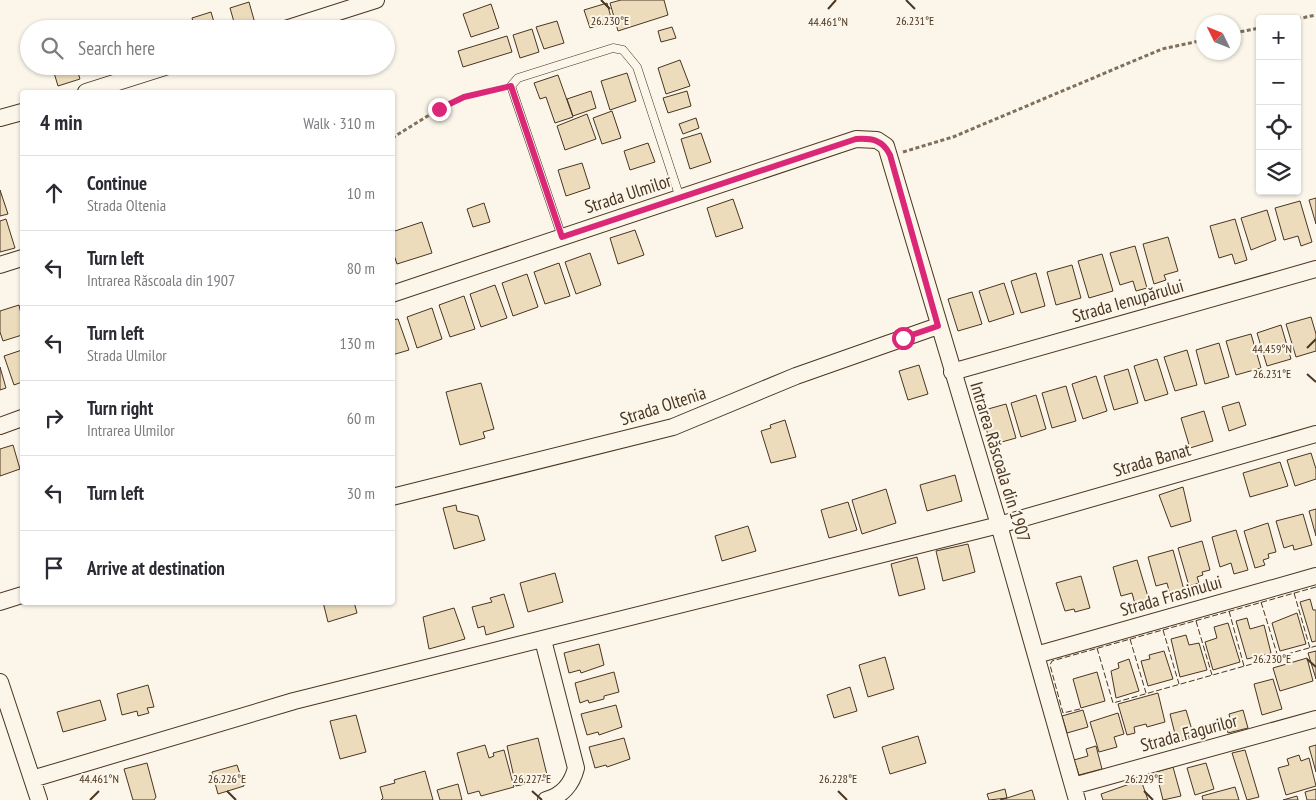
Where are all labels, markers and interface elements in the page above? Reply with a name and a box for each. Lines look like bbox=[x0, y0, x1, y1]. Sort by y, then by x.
text: 26.230°E bbox=[591, 13, 629, 28]
text: 26.231°E bbox=[896, 13, 934, 28]
text: 44.461°N bbox=[808, 14, 848, 29]
north arrow bbox=[1196, 15, 1241, 60]
map controls bbox=[1256, 15, 1301, 195]
button: + bbox=[1256, 15, 1301, 60]
search box bbox=[20, 20, 395, 75]
icon: search bbox=[38, 34, 66, 62]
text: Search here bbox=[78, 36, 155, 60]
button: − bbox=[1256, 60, 1301, 105]
route end bbox=[428, 98, 451, 121]
button: locate bbox=[1256, 105, 1301, 150]
text: 4 min bbox=[40, 109, 82, 136]
text: Walk · 310 m bbox=[303, 113, 375, 133]
button: layers bbox=[1256, 150, 1301, 195]
street label: Strada Ulmilor bbox=[582, 169, 674, 218]
text: Continue bbox=[87, 171, 147, 195]
icon: ahead bbox=[40, 179, 68, 207]
text: 10 m bbox=[347, 183, 375, 203]
text: Strada Oltenia bbox=[87, 195, 166, 215]
text: Turn left bbox=[87, 246, 144, 270]
icon: left bbox=[40, 254, 68, 282]
text: 80 m bbox=[347, 258, 375, 278]
text: Intrarea Răscoala din 1907 bbox=[87, 270, 235, 290]
street label: Strada Ienupărului bbox=[1070, 274, 1186, 327]
text: Turn left bbox=[87, 321, 144, 345]
route start bbox=[892, 327, 915, 350]
icon: left bbox=[40, 329, 68, 357]
text: 130 m bbox=[340, 333, 375, 353]
text: 44.459°N bbox=[1252, 341, 1292, 356]
text: Strada Ulmilor bbox=[87, 345, 167, 365]
text: 26.231°E bbox=[1253, 366, 1291, 381]
street label: Intrarea Răscoala din 1907 bbox=[965, 379, 1036, 545]
street label: Strada Oltenia bbox=[617, 381, 709, 430]
text: Turn right bbox=[87, 396, 153, 420]
icon: right bbox=[40, 404, 68, 432]
text: 60 m bbox=[347, 408, 375, 428]
text: Intrarea Ulmilor bbox=[87, 420, 175, 440]
street label: Strada Banat bbox=[1111, 438, 1193, 482]
icon: left bbox=[40, 479, 68, 507]
text: Turn left bbox=[87, 481, 144, 505]
text: 30 m bbox=[347, 483, 375, 503]
icon: arrive bbox=[40, 554, 68, 582]
text: Arrive at destination bbox=[87, 556, 225, 580]
street label: Strada Frasinului bbox=[1117, 570, 1224, 621]
text: 26.230°E bbox=[1253, 651, 1291, 666]
street label: Strada Fagurilor bbox=[1138, 709, 1240, 757]
text: 44.461°N bbox=[79, 771, 119, 786]
text: 26.226°E bbox=[208, 771, 246, 786]
text: 26.227°E bbox=[513, 771, 551, 786]
text: 26.228°E bbox=[819, 771, 857, 786]
text: 26.229°E bbox=[1125, 771, 1163, 786]

